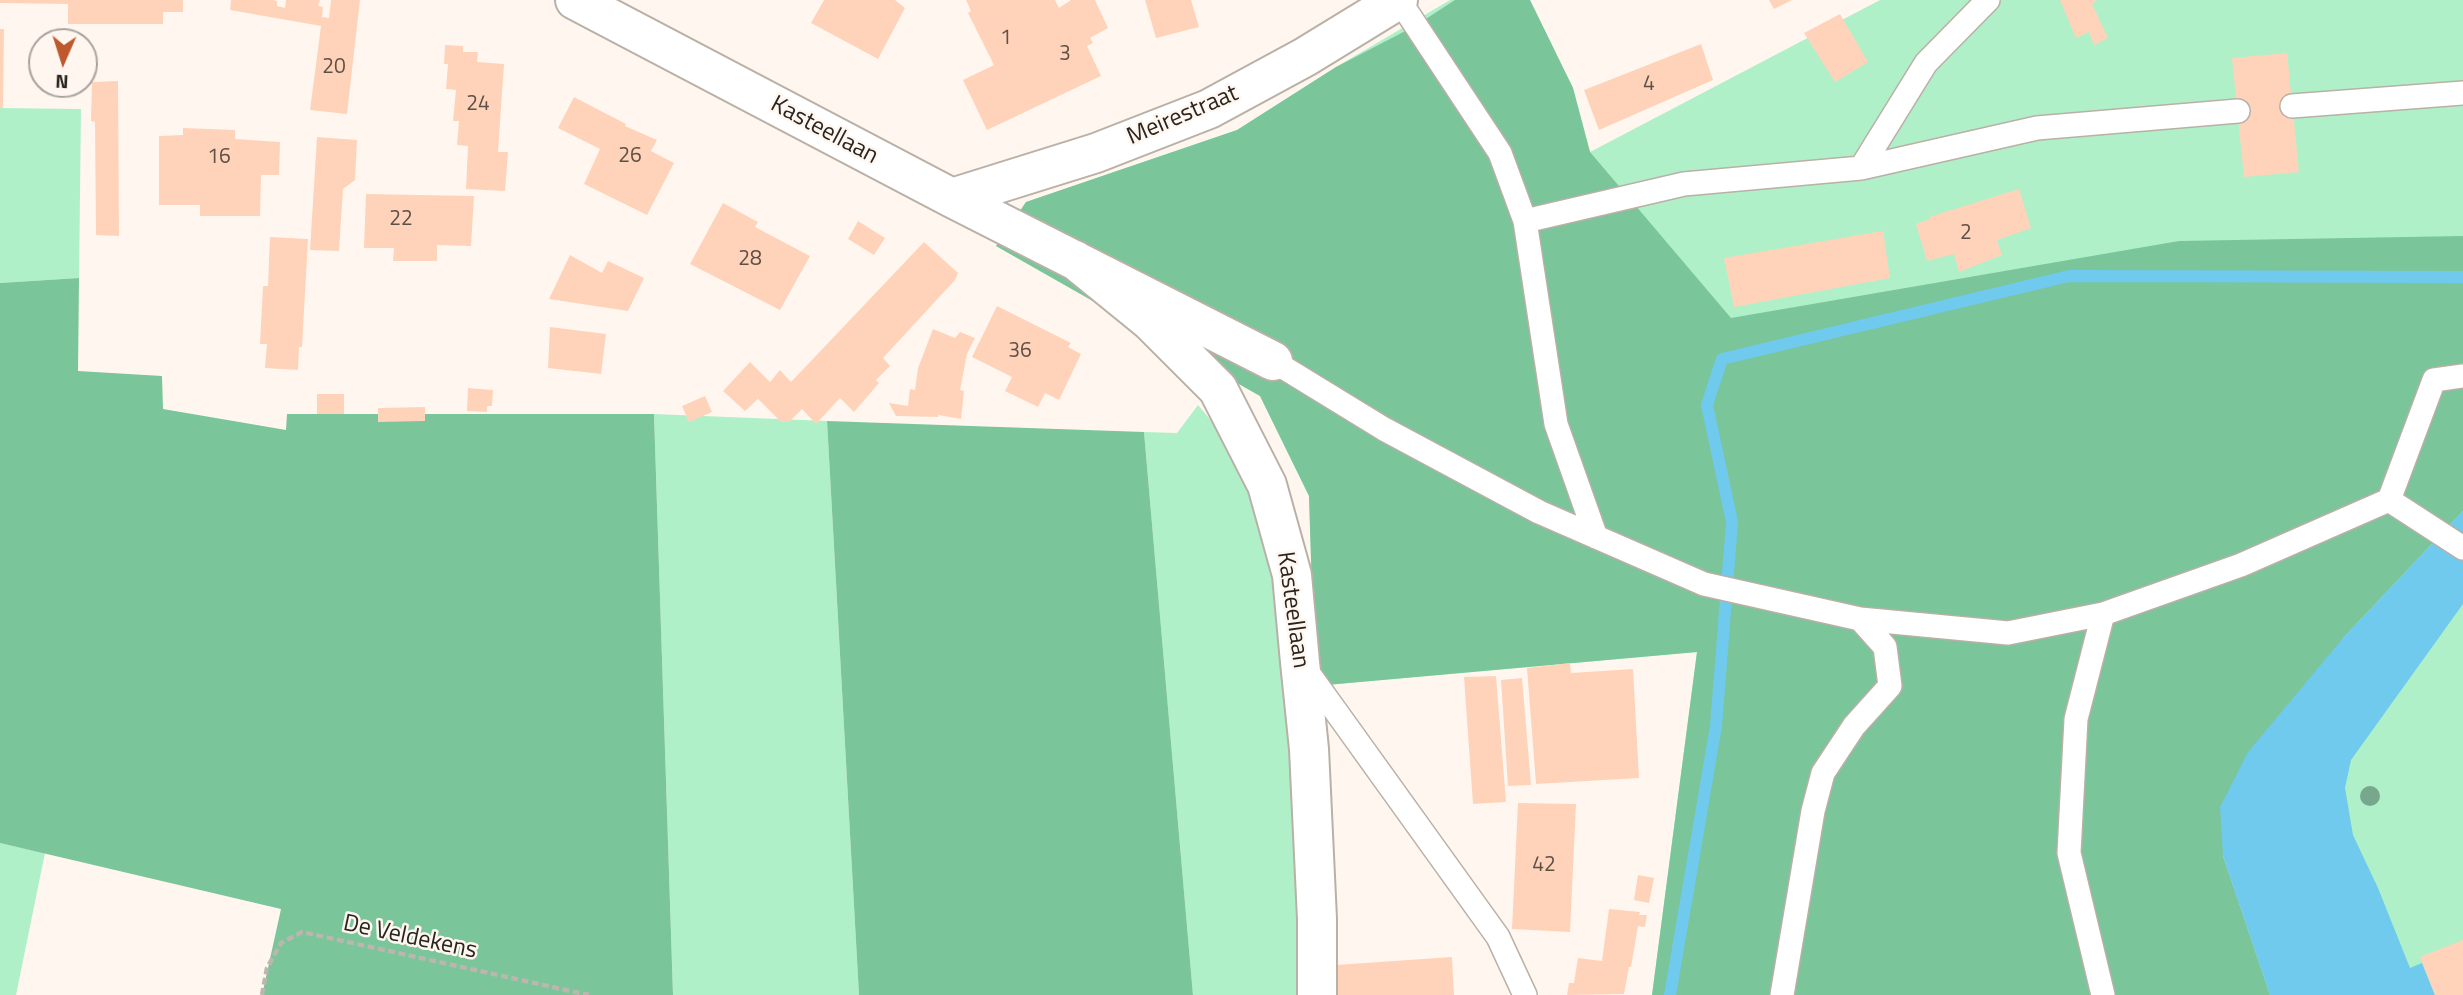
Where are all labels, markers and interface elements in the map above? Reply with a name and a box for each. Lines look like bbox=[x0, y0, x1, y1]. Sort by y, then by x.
house number: 1 bbox=[1000, 26, 1012, 52]
north arrow bbox=[28, 28, 98, 98]
house number: 3 bbox=[1059, 42, 1071, 68]
house number: 20 bbox=[322, 55, 346, 81]
text: N bbox=[55, 68, 69, 97]
house number: 4 bbox=[1643, 72, 1655, 98]
street label: Meirestraat bbox=[1123, 80, 1243, 152]
street label: Kasteellaan bbox=[765, 91, 883, 171]
house number: 24 bbox=[466, 92, 490, 118]
house number: 26 bbox=[618, 144, 642, 170]
house number: 16 bbox=[207, 145, 231, 171]
house number: 22 bbox=[389, 207, 413, 233]
house number: 2 bbox=[1960, 221, 1972, 247]
house number: 28 bbox=[738, 247, 762, 273]
house number: 36 bbox=[1008, 339, 1032, 365]
street label: Kasteellaan bbox=[1270, 550, 1314, 670]
house number: 42 bbox=[1532, 853, 1556, 879]
street label: De Veldekens bbox=[341, 910, 479, 966]

